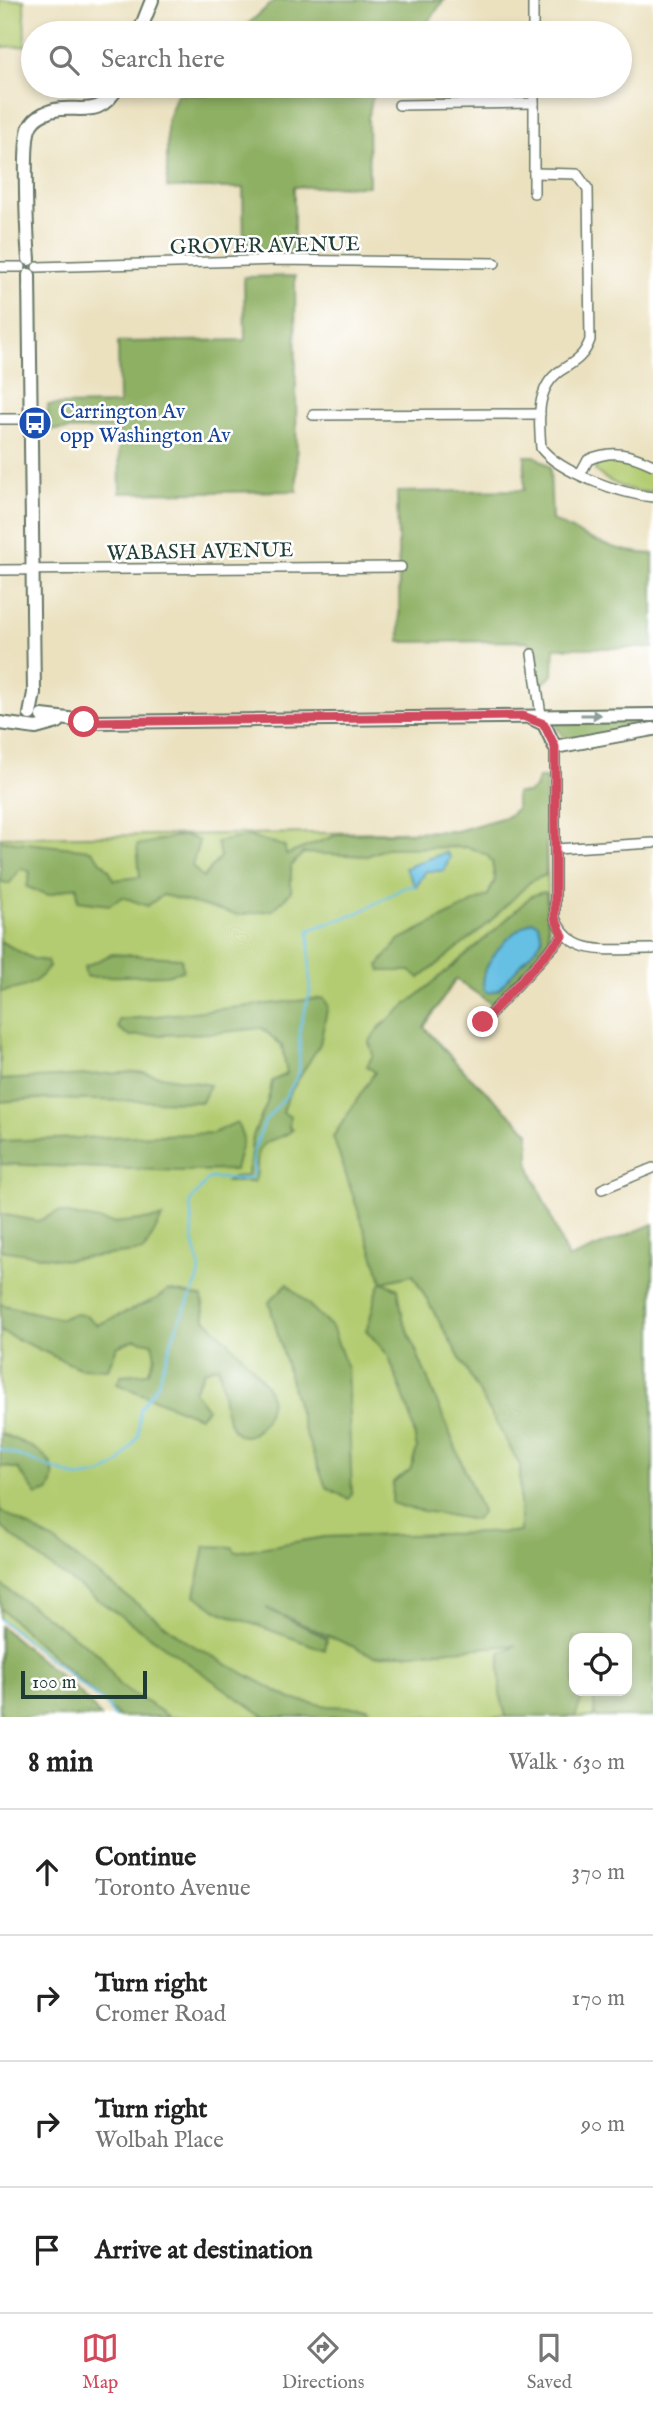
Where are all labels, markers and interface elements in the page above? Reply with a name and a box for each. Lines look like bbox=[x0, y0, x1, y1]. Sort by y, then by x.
search box bbox=[21, 21, 632, 98]
icon: search bbox=[45, 41, 83, 79]
text: Search here bbox=[101, 43, 225, 76]
street label: GROVER AVENUE bbox=[170, 231, 360, 262]
place label: Carrington Av opp Washington Av bbox=[60, 399, 231, 450]
bus stop icon: Carrington Av opp Washington Av bbox=[16, 404, 54, 442]
street label: WABASH AVENUE bbox=[106, 537, 294, 568]
route start bbox=[68, 706, 99, 737]
one-way arrow bbox=[581, 709, 603, 721]
route end bbox=[467, 1006, 498, 1037]
map controls bbox=[569, 1633, 632, 1696]
button: locate bbox=[569, 1633, 632, 1696]
scale bar bbox=[21, 1668, 147, 1700]
text: 100 m bbox=[32, 1671, 76, 1695]
text: 8 min bbox=[28, 1744, 94, 1782]
text: Walk · 630 m bbox=[508, 1748, 625, 1777]
text: Continue bbox=[95, 1841, 196, 1874]
icon: ahead bbox=[28, 1853, 66, 1891]
text: 370 m bbox=[572, 1858, 625, 1887]
text: Toronto Avenue bbox=[95, 1874, 251, 1903]
text: Turn right bbox=[95, 1967, 208, 2000]
icon: right bbox=[28, 1979, 66, 2017]
text: 170 m bbox=[572, 1984, 625, 2013]
text: Cromer Road bbox=[95, 2000, 226, 2029]
text: Turn right bbox=[95, 2093, 208, 2126]
icon: right bbox=[28, 2105, 66, 2143]
text: 90 m bbox=[581, 2110, 625, 2139]
text: Wolbah Place bbox=[95, 2126, 224, 2155]
icon: arrive bbox=[28, 2231, 66, 2269]
text: Arrive at destination bbox=[95, 2234, 313, 2267]
tab: Map bbox=[81, 2329, 119, 2395]
tab: Directions bbox=[282, 2329, 364, 2395]
tab: Saved bbox=[527, 2329, 572, 2395]

